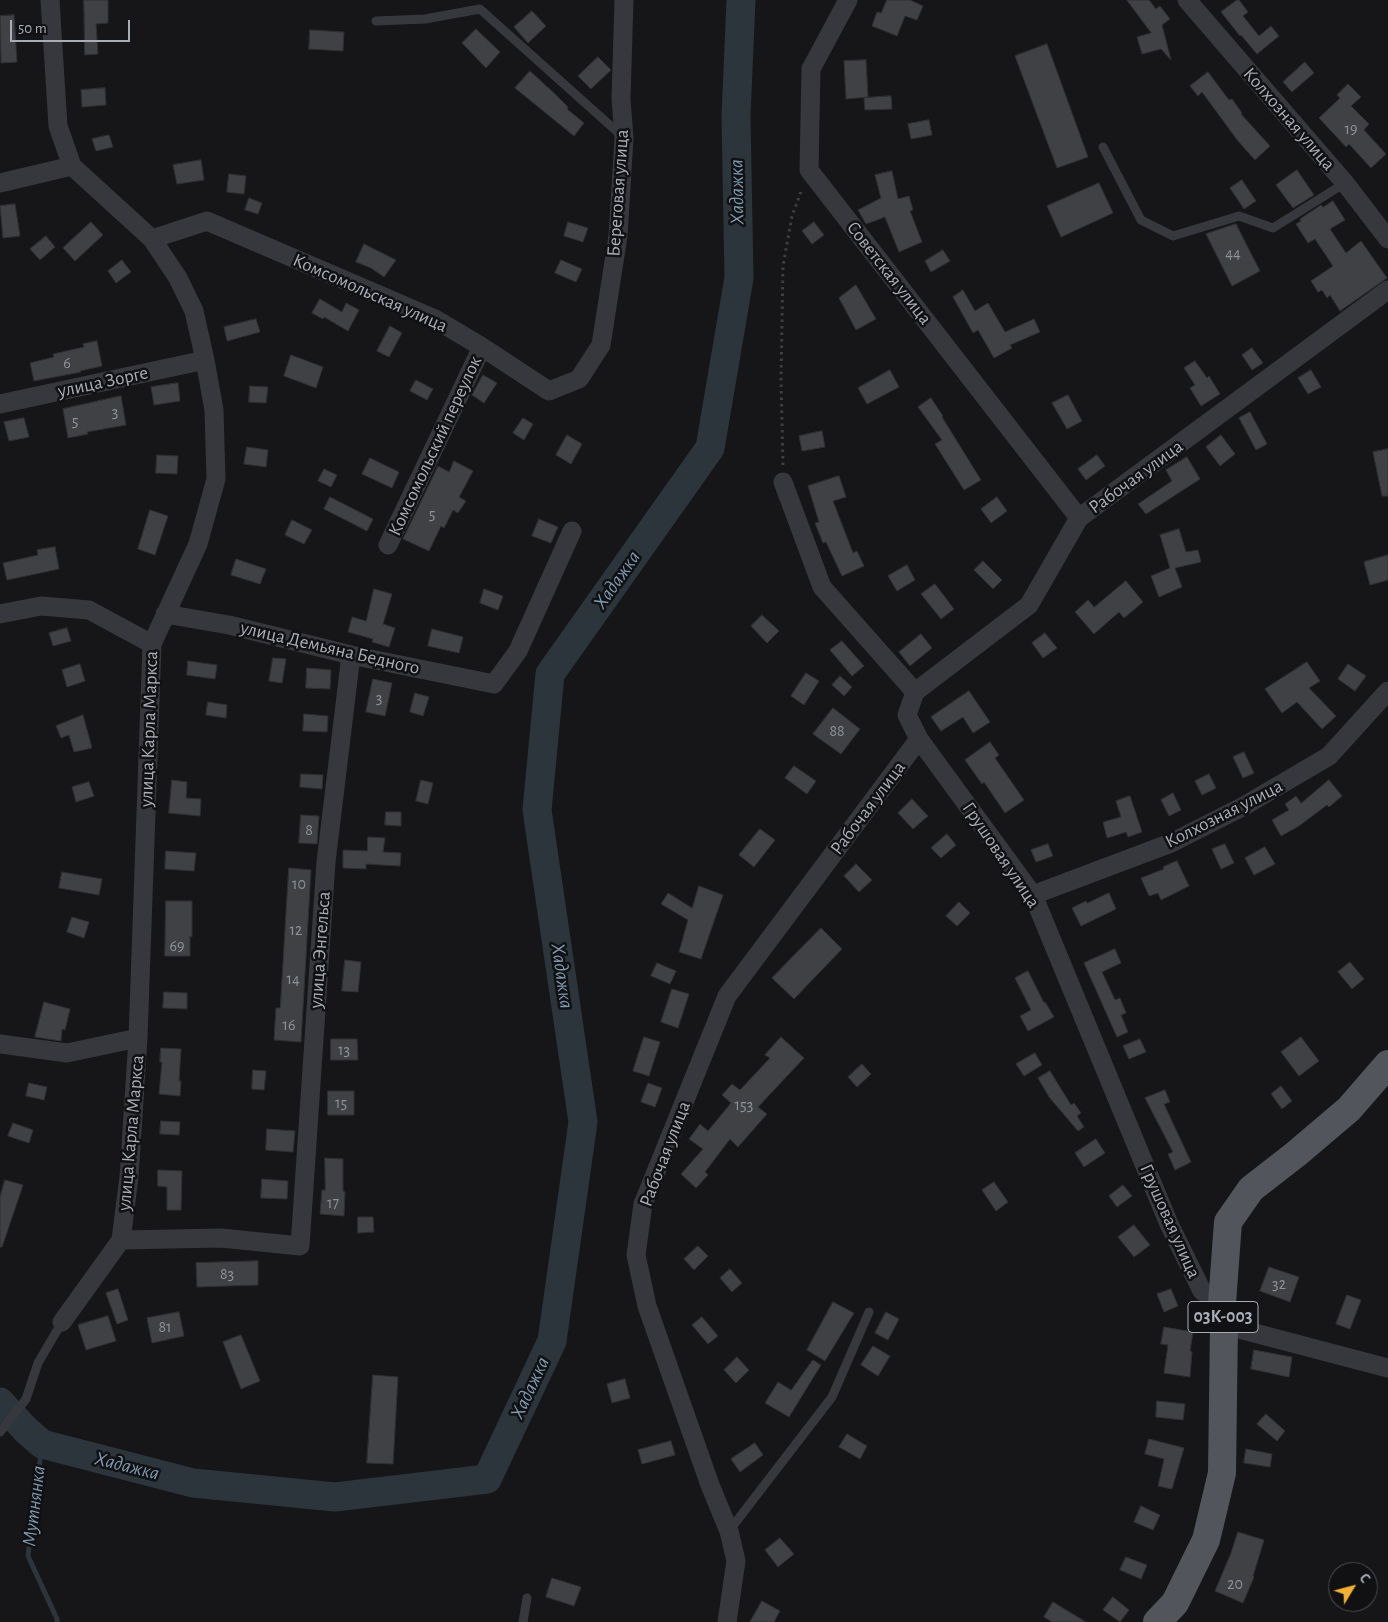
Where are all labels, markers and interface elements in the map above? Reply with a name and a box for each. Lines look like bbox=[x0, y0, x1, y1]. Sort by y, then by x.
scale bar bbox=[12, 10, 132, 42]
text: 50 m bbox=[18, 21, 47, 36]
street label: Колхозная улица bbox=[1238, 63, 1340, 175]
house number: 19 bbox=[1344, 119, 1358, 139]
street label: Береговая улица bbox=[602, 129, 634, 257]
water label: Хадажка bbox=[724, 159, 750, 225]
street label: Советская улица bbox=[842, 217, 936, 329]
house number: 44 bbox=[1225, 243, 1241, 263]
street label: Комсомольская улица bbox=[289, 249, 451, 337]
street label: Комсомольский переулок bbox=[383, 352, 487, 540]
house number: 6 bbox=[63, 353, 71, 373]
street label: улица Зорге bbox=[56, 361, 150, 403]
house number: 3 bbox=[112, 402, 118, 422]
house number: 5 bbox=[72, 411, 78, 431]
street label: Рабочая улица bbox=[1084, 435, 1188, 519]
house number: 5 bbox=[429, 504, 435, 524]
water label: Хадажка bbox=[588, 546, 646, 614]
street label: улица Демьяна Бедного bbox=[238, 616, 422, 680]
street label: улица Карла Маркса bbox=[135, 651, 163, 807]
house number: 3 bbox=[376, 688, 382, 708]
house number: 88 bbox=[829, 721, 845, 741]
street label: Рабочая улица bbox=[825, 757, 911, 859]
street label: Колхозная улица bbox=[1161, 775, 1287, 853]
street label: Грушовая улица bbox=[957, 798, 1045, 912]
house number: 8 bbox=[305, 820, 313, 840]
house number: 10 bbox=[292, 874, 306, 894]
street label: улица Энгельса bbox=[305, 891, 335, 1009]
house number: 12 bbox=[290, 920, 302, 940]
house number: 69 bbox=[169, 936, 185, 956]
water label: Хадажка bbox=[546, 942, 578, 1010]
house number: 14 bbox=[286, 969, 300, 989]
house number: 16 bbox=[282, 1015, 296, 1035]
house number: 13 bbox=[338, 1040, 350, 1060]
street label: улица Карла Маркса bbox=[113, 1054, 149, 1212]
house number: 15 bbox=[335, 1093, 347, 1113]
house number: 153 bbox=[735, 1095, 753, 1115]
street label: Рабочая улица bbox=[634, 1098, 696, 1210]
street label: Грушовая улица bbox=[1135, 1160, 1205, 1282]
house number: 17 bbox=[327, 1193, 339, 1213]
house number: 83 bbox=[220, 1264, 234, 1284]
house number: 32 bbox=[1272, 1274, 1286, 1294]
road number: 03К-003 bbox=[1188, 1301, 1258, 1332]
house number: 81 bbox=[158, 1317, 172, 1337]
water label: Хадажка bbox=[505, 1353, 555, 1423]
water label: Хадажка bbox=[92, 1446, 162, 1486]
water label: Мутнянка bbox=[17, 1464, 51, 1548]
north arrow bbox=[1328, 1562, 1378, 1612]
text: С bbox=[1356, 1571, 1372, 1586]
house number: 20 bbox=[1227, 1574, 1243, 1594]

